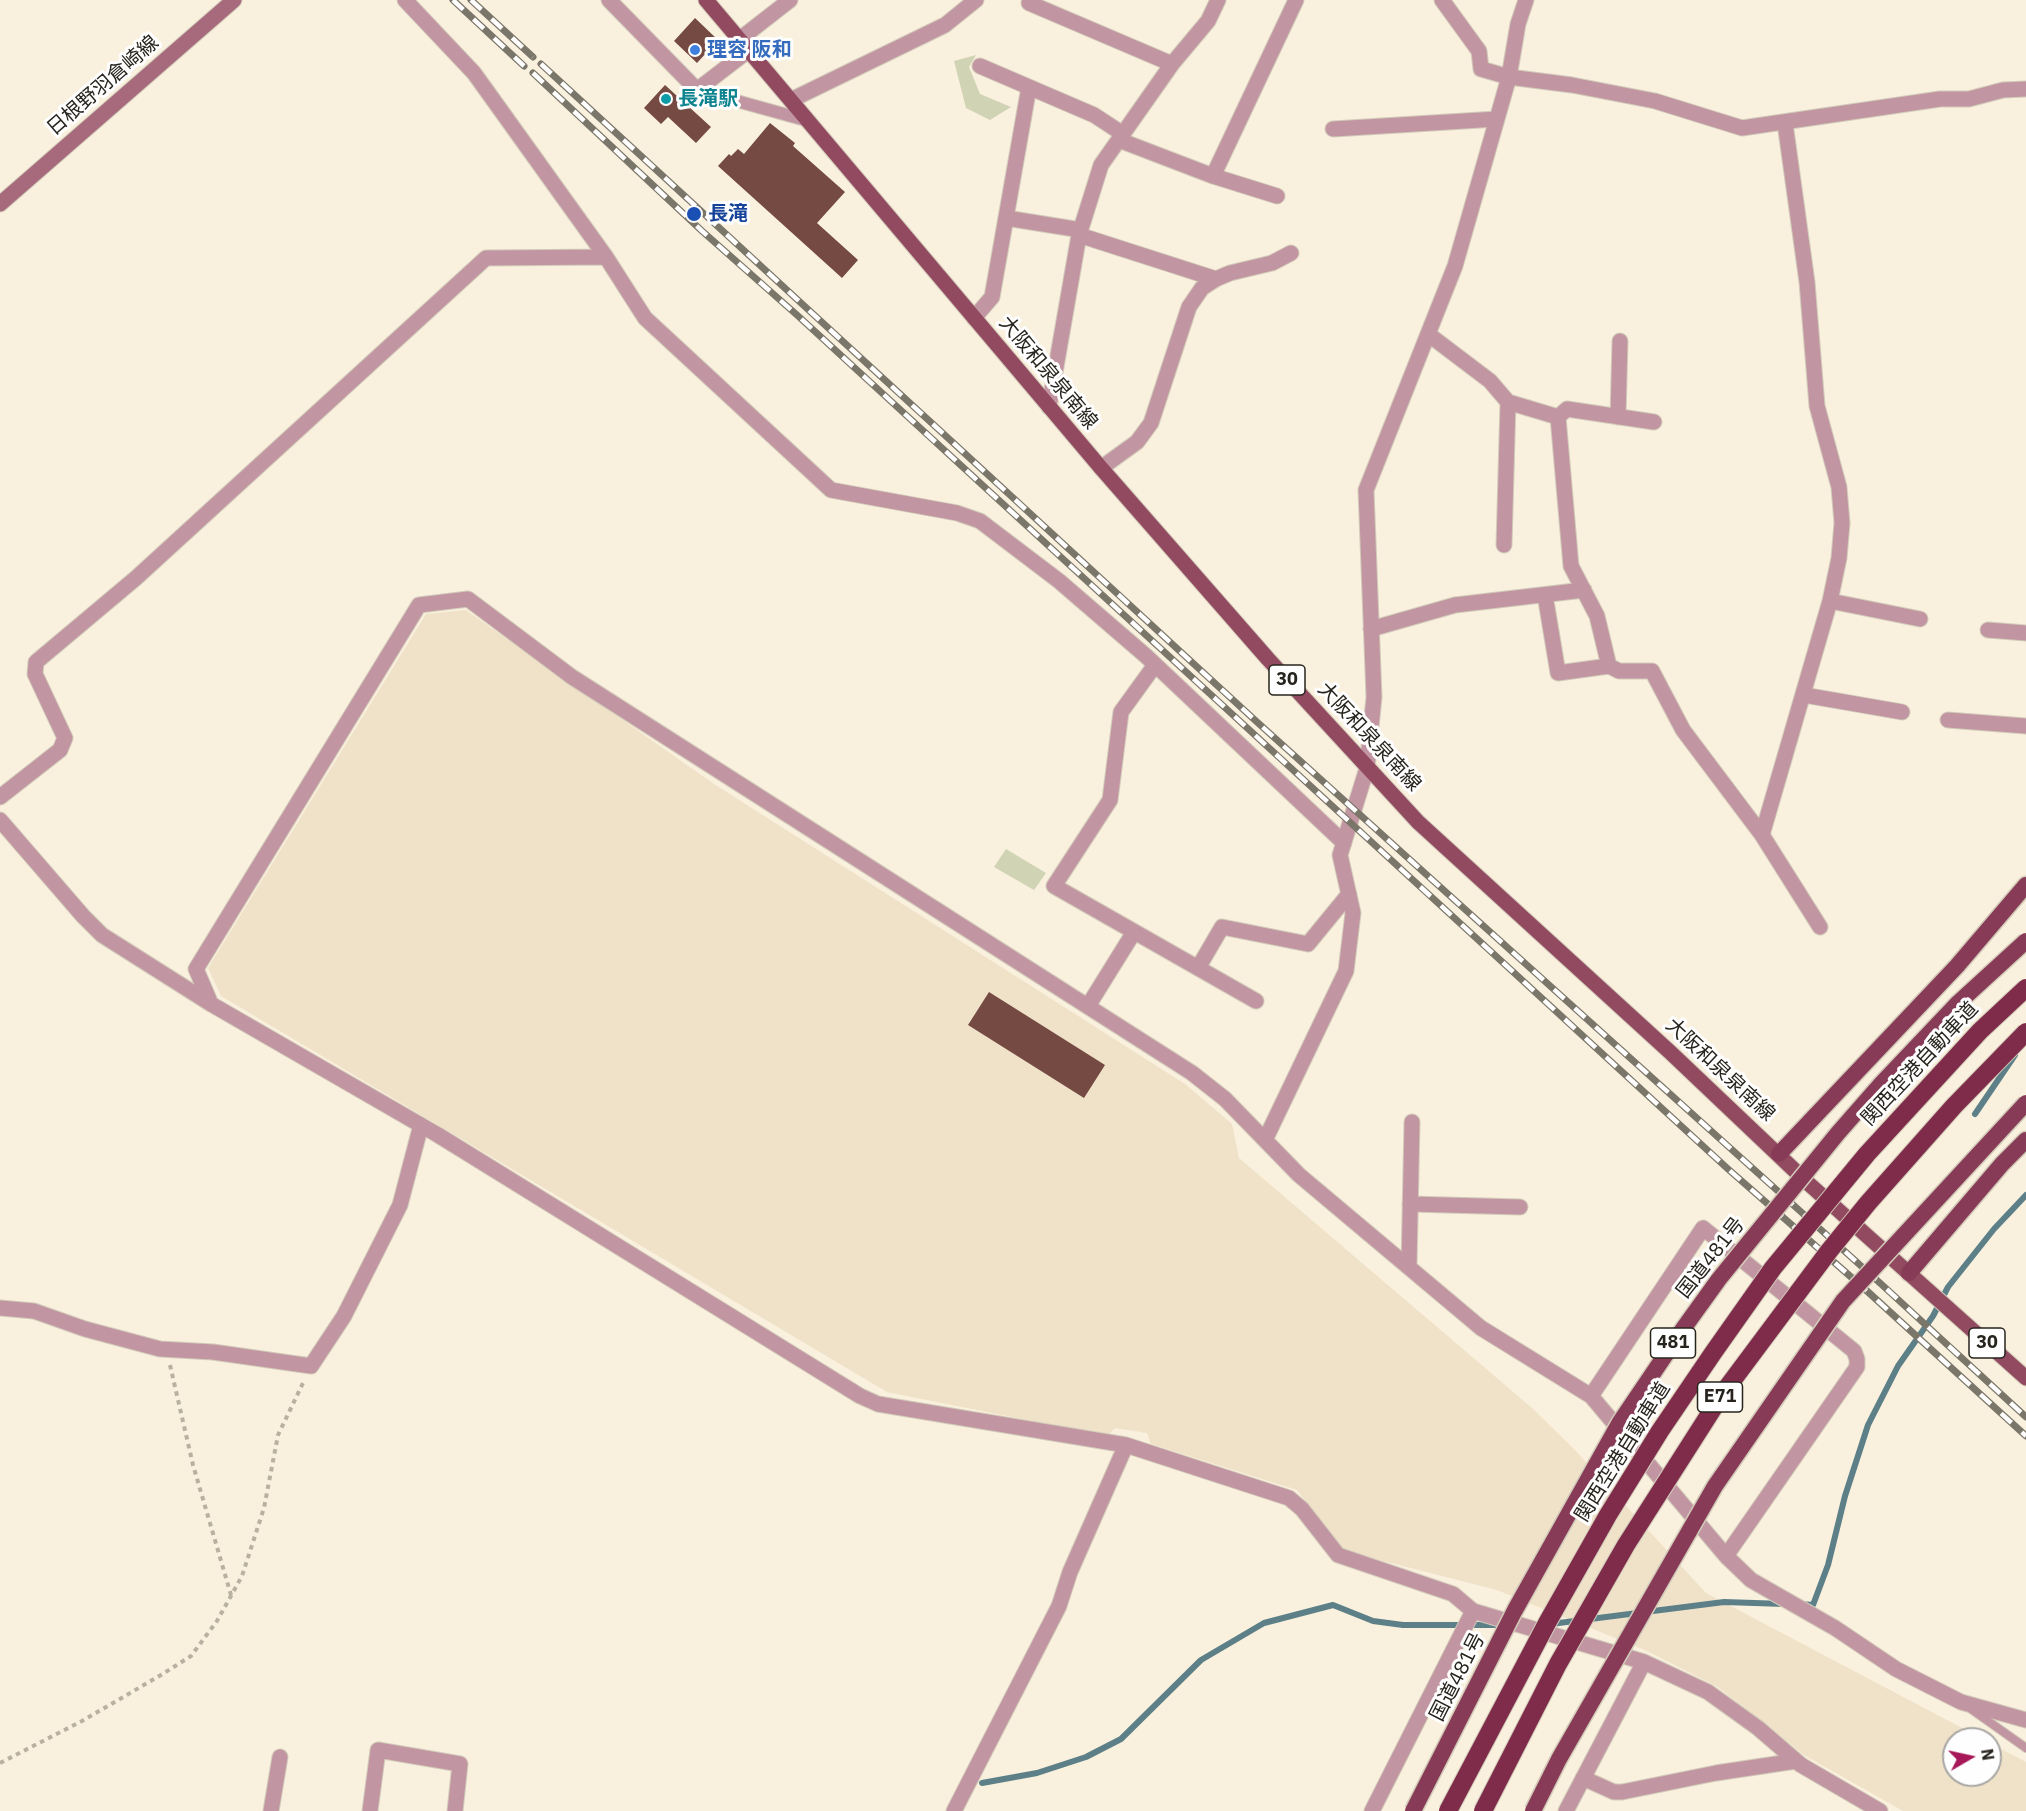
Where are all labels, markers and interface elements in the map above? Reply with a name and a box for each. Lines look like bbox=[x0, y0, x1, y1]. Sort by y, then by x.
street label: 日根野羽倉崎線 bbox=[42, 31, 164, 141]
place label: 理容 阪和 bbox=[707, 38, 792, 62]
marker: 理容 阪和 bbox=[688, 43, 702, 57]
place label: 長滝駅 bbox=[678, 87, 738, 111]
marker: 長滝駅 bbox=[659, 92, 673, 106]
place label: 長滝 bbox=[708, 202, 748, 226]
marker: 長滝 bbox=[685, 205, 703, 223]
street label: 大阪和泉泉南線 bbox=[994, 312, 1102, 434]
road number: 30 bbox=[1269, 665, 1305, 695]
street label: 大阪和泉泉南線 bbox=[1312, 678, 1426, 796]
street label: 関西空港自動車道 bbox=[1857, 997, 1983, 1131]
street label: 大阪和泉泉南線 bbox=[1661, 1013, 1779, 1127]
street label: 国道481号 bbox=[1672, 1213, 1750, 1303]
road number: 481 bbox=[1650, 1328, 1696, 1358]
road number: 30 bbox=[1969, 1328, 2005, 1358]
street label: 関西空港自動車道 bbox=[1570, 1378, 1676, 1526]
road number: E71 bbox=[1698, 1382, 1742, 1412]
street label: 国道481号 bbox=[1426, 1629, 1490, 1725]
north arrow bbox=[1942, 1727, 2002, 1787]
text: N bbox=[1977, 1747, 1999, 1762]

